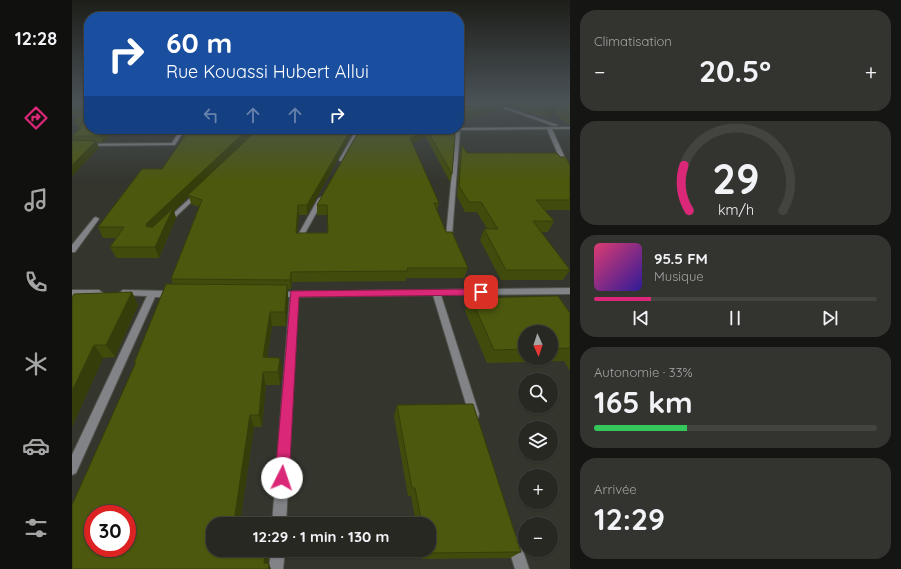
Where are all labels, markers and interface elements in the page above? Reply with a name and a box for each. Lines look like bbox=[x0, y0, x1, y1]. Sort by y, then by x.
text: 60 m bbox=[166, 25, 232, 60]
text: 12:28 bbox=[15, 27, 57, 50]
icon: right bbox=[100, 28, 152, 80]
text: Climatisation bbox=[594, 33, 672, 49]
text: 20.5° bbox=[699, 52, 771, 90]
text: − bbox=[594, 58, 605, 86]
text: + bbox=[865, 58, 877, 86]
text: Rue Kouassi Hubert Allui bbox=[166, 60, 369, 83]
icon: directions bbox=[22, 104, 50, 132]
icon: left bbox=[200, 104, 222, 126]
icon: ahead bbox=[242, 104, 264, 126]
icon: ahead bbox=[284, 104, 306, 126]
icon: right bbox=[326, 104, 348, 126]
text: 29 bbox=[712, 152, 759, 204]
icon: music bbox=[22, 186, 50, 214]
text: km/h bbox=[717, 201, 754, 219]
text: 95.5 FM bbox=[654, 249, 708, 268]
icon: phone bbox=[22, 268, 50, 296]
text: Musique bbox=[654, 268, 704, 284]
pin bbox=[464, 275, 498, 309]
icon: arrive bbox=[470, 281, 492, 303]
icon: previous bbox=[630, 307, 652, 329]
icon: pause bbox=[724, 307, 746, 329]
icon: next bbox=[819, 307, 841, 329]
north arrow bbox=[518, 325, 558, 365]
map controls bbox=[518, 325, 558, 557]
icon: climate bbox=[22, 350, 50, 378]
text: Autonomie · 33% bbox=[594, 364, 693, 380]
button: search bbox=[518, 373, 558, 413]
text: 165 km bbox=[594, 383, 693, 421]
button: layers bbox=[518, 421, 558, 461]
icon: car bbox=[22, 432, 50, 460]
position arrow bbox=[261, 457, 303, 499]
button: + bbox=[518, 469, 558, 509]
text: Arrivée bbox=[594, 481, 637, 497]
text: 12:29 bbox=[594, 500, 665, 538]
speed limit sign: 30 bbox=[84, 505, 136, 557]
icon: filters bbox=[22, 514, 50, 542]
button: − bbox=[518, 517, 558, 557]
text: 12:29 · 1 min · 130 m bbox=[253, 527, 389, 546]

